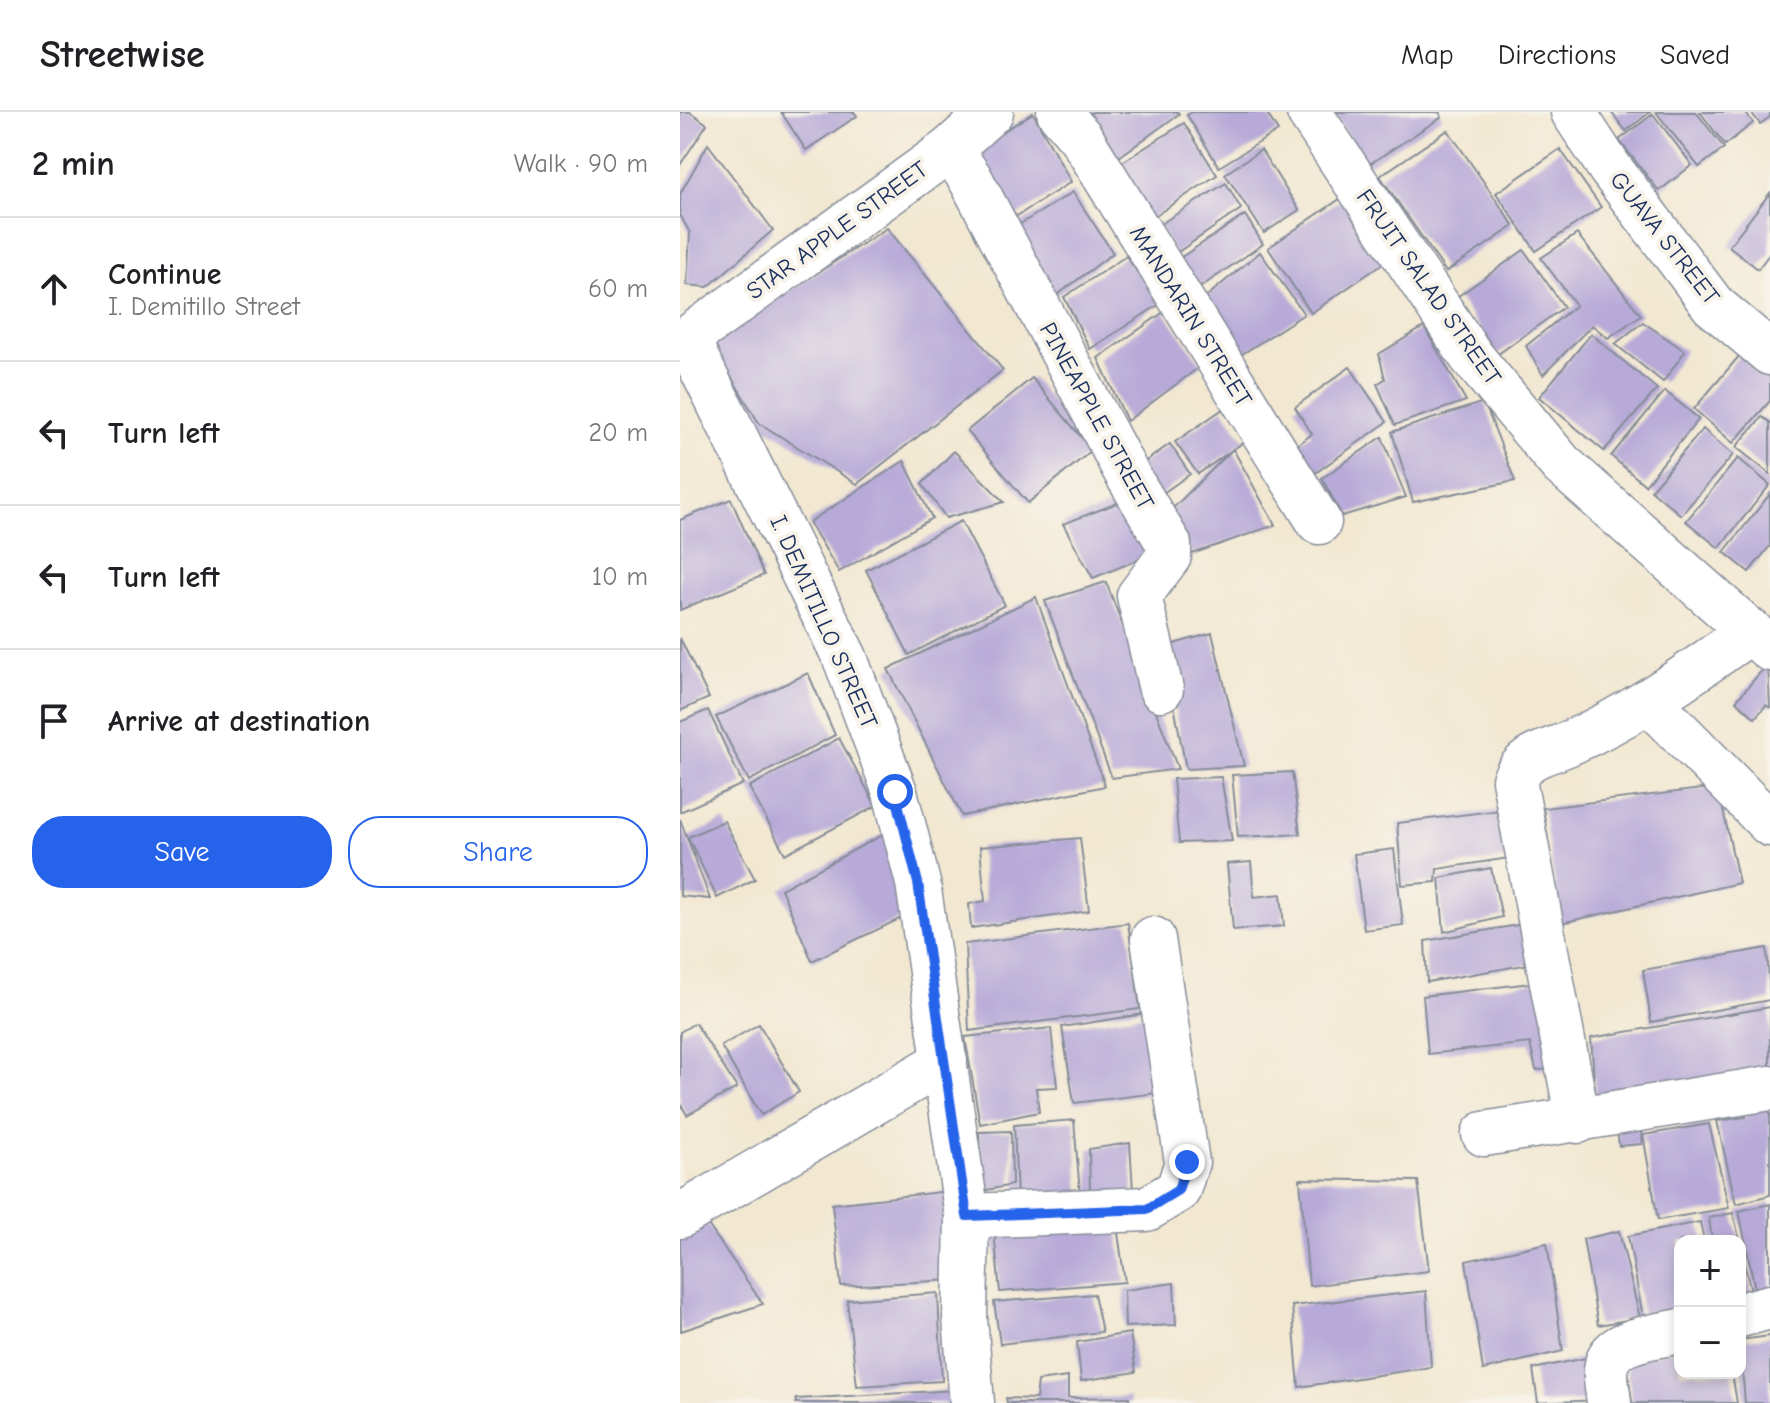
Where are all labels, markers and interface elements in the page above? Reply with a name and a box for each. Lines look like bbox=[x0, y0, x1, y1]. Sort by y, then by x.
text: Streetwise bbox=[40, 33, 205, 77]
text: Map bbox=[1401, 39, 1454, 71]
text: Directions bbox=[1498, 39, 1616, 71]
text: Saved bbox=[1660, 39, 1730, 71]
text: 2 min bbox=[32, 144, 115, 184]
text: Walk · 90 m bbox=[514, 149, 648, 179]
street label: STAR APPLE STREET bbox=[741, 155, 933, 305]
street label: GUAVA STREET bbox=[1604, 166, 1726, 311]
street label: FRUIT SALAD STREET bbox=[1351, 184, 1507, 391]
street label: MANDARIN STREET bbox=[1124, 220, 1258, 412]
text: Continue bbox=[108, 257, 222, 292]
icon: ahead bbox=[32, 267, 76, 311]
text: 60 m bbox=[588, 274, 648, 304]
text: I. Demitillo Street bbox=[108, 292, 300, 322]
street label: PINEAPPLE STREET bbox=[1034, 317, 1160, 515]
icon: left bbox=[32, 411, 76, 455]
text: Turn left bbox=[108, 416, 220, 451]
text: 20 m bbox=[588, 418, 648, 448]
street label: I. DEMITILLO STREET bbox=[764, 511, 884, 733]
icon: left bbox=[32, 555, 76, 599]
text: Turn left bbox=[108, 560, 220, 595]
text: 10 m bbox=[592, 562, 648, 592]
icon: arrive bbox=[32, 699, 76, 743]
text: Arrive at destination bbox=[108, 704, 370, 739]
route start bbox=[877, 774, 913, 810]
button: Save bbox=[32, 816, 332, 888]
button: Share bbox=[348, 816, 648, 888]
route end bbox=[1169, 1144, 1205, 1180]
map controls bbox=[1674, 1235, 1746, 1379]
button: + bbox=[1674, 1235, 1746, 1307]
button: − bbox=[1674, 1307, 1746, 1379]

